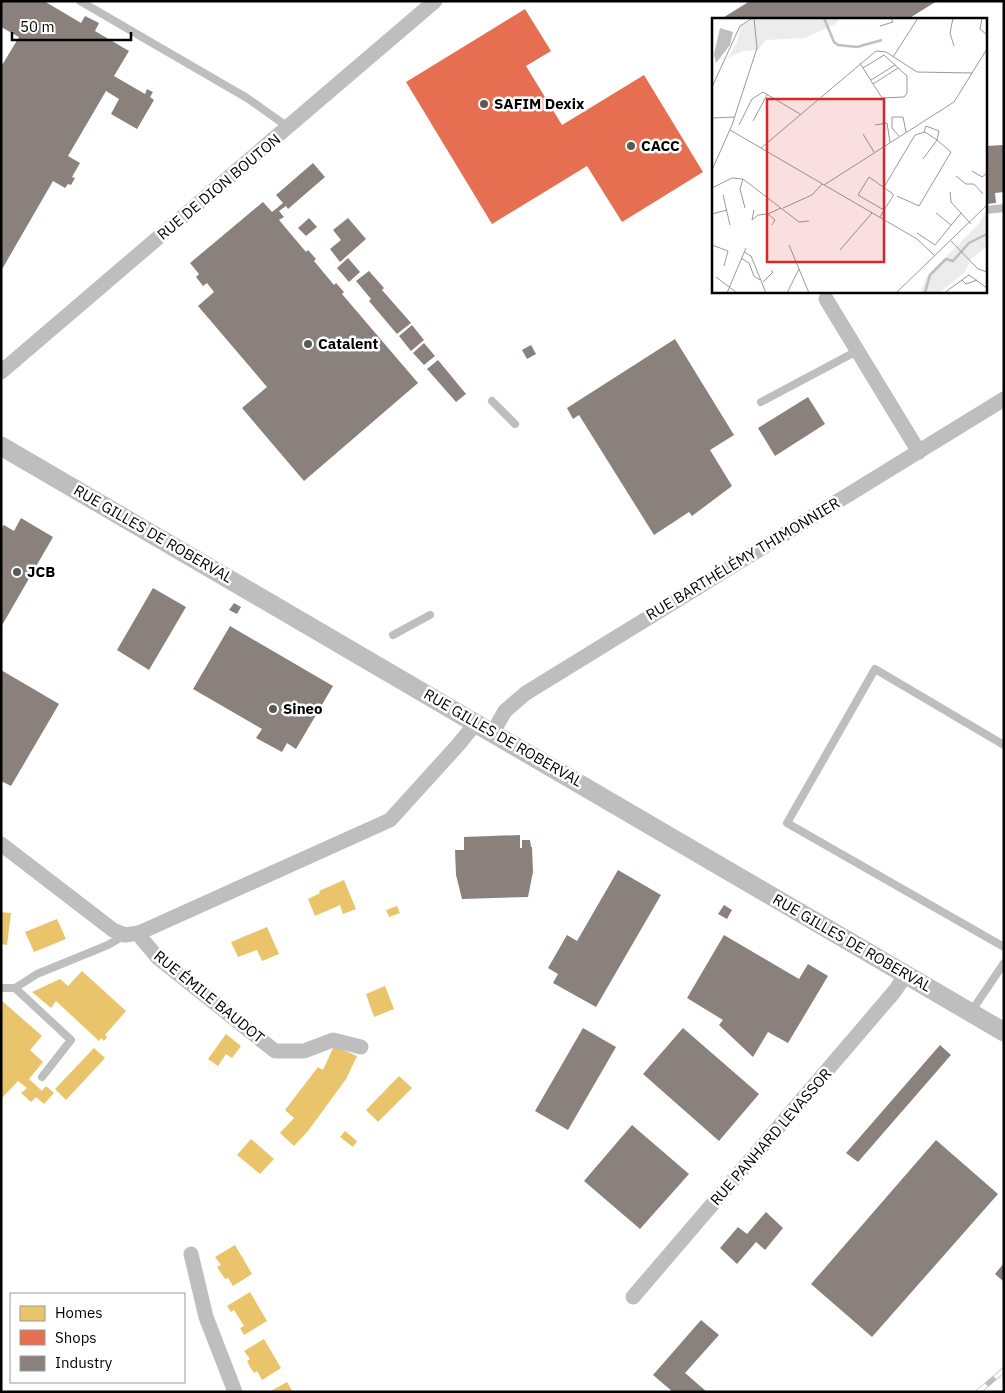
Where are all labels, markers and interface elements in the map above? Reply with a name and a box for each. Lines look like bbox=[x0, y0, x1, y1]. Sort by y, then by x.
scale bar bbox=[12, 10, 131, 42]
text: 50 m bbox=[20, 17, 55, 36]
inset map bbox=[712, 18, 988, 292]
place label: SAFIM Dexix bbox=[494, 94, 585, 113]
marker: SAFIM Dexix bbox=[478, 98, 490, 110]
street label: RUE DE DION BOUTON bbox=[153, 129, 284, 244]
place label: CACC bbox=[641, 136, 680, 155]
marker: CACC bbox=[625, 140, 637, 152]
place label: Catalent bbox=[318, 334, 378, 353]
marker: Catalent bbox=[302, 338, 314, 350]
street label: RUE GILLES DE ROBERVAL bbox=[70, 480, 236, 587]
street label: RUE BARTHÉLÉMY THIMONNIER bbox=[642, 493, 843, 624]
place label: JCB bbox=[27, 562, 55, 581]
marker: JCB bbox=[11, 566, 23, 578]
street label: RUE GILLES DE ROBERVAL bbox=[420, 684, 586, 791]
place label: Sineo bbox=[283, 699, 322, 718]
marker: Sineo bbox=[267, 703, 279, 715]
street label: RUE GILLES DE ROBERVAL bbox=[769, 889, 935, 996]
street label: RUE ÉMILE BAUDOT bbox=[150, 946, 269, 1047]
street label: RUE PANHARD LEVASSOR bbox=[706, 1064, 835, 1209]
legend bbox=[10, 1293, 185, 1383]
text: Homes bbox=[55, 1303, 103, 1322]
text: Shops bbox=[55, 1328, 97, 1347]
text: Industry bbox=[55, 1353, 113, 1372]

